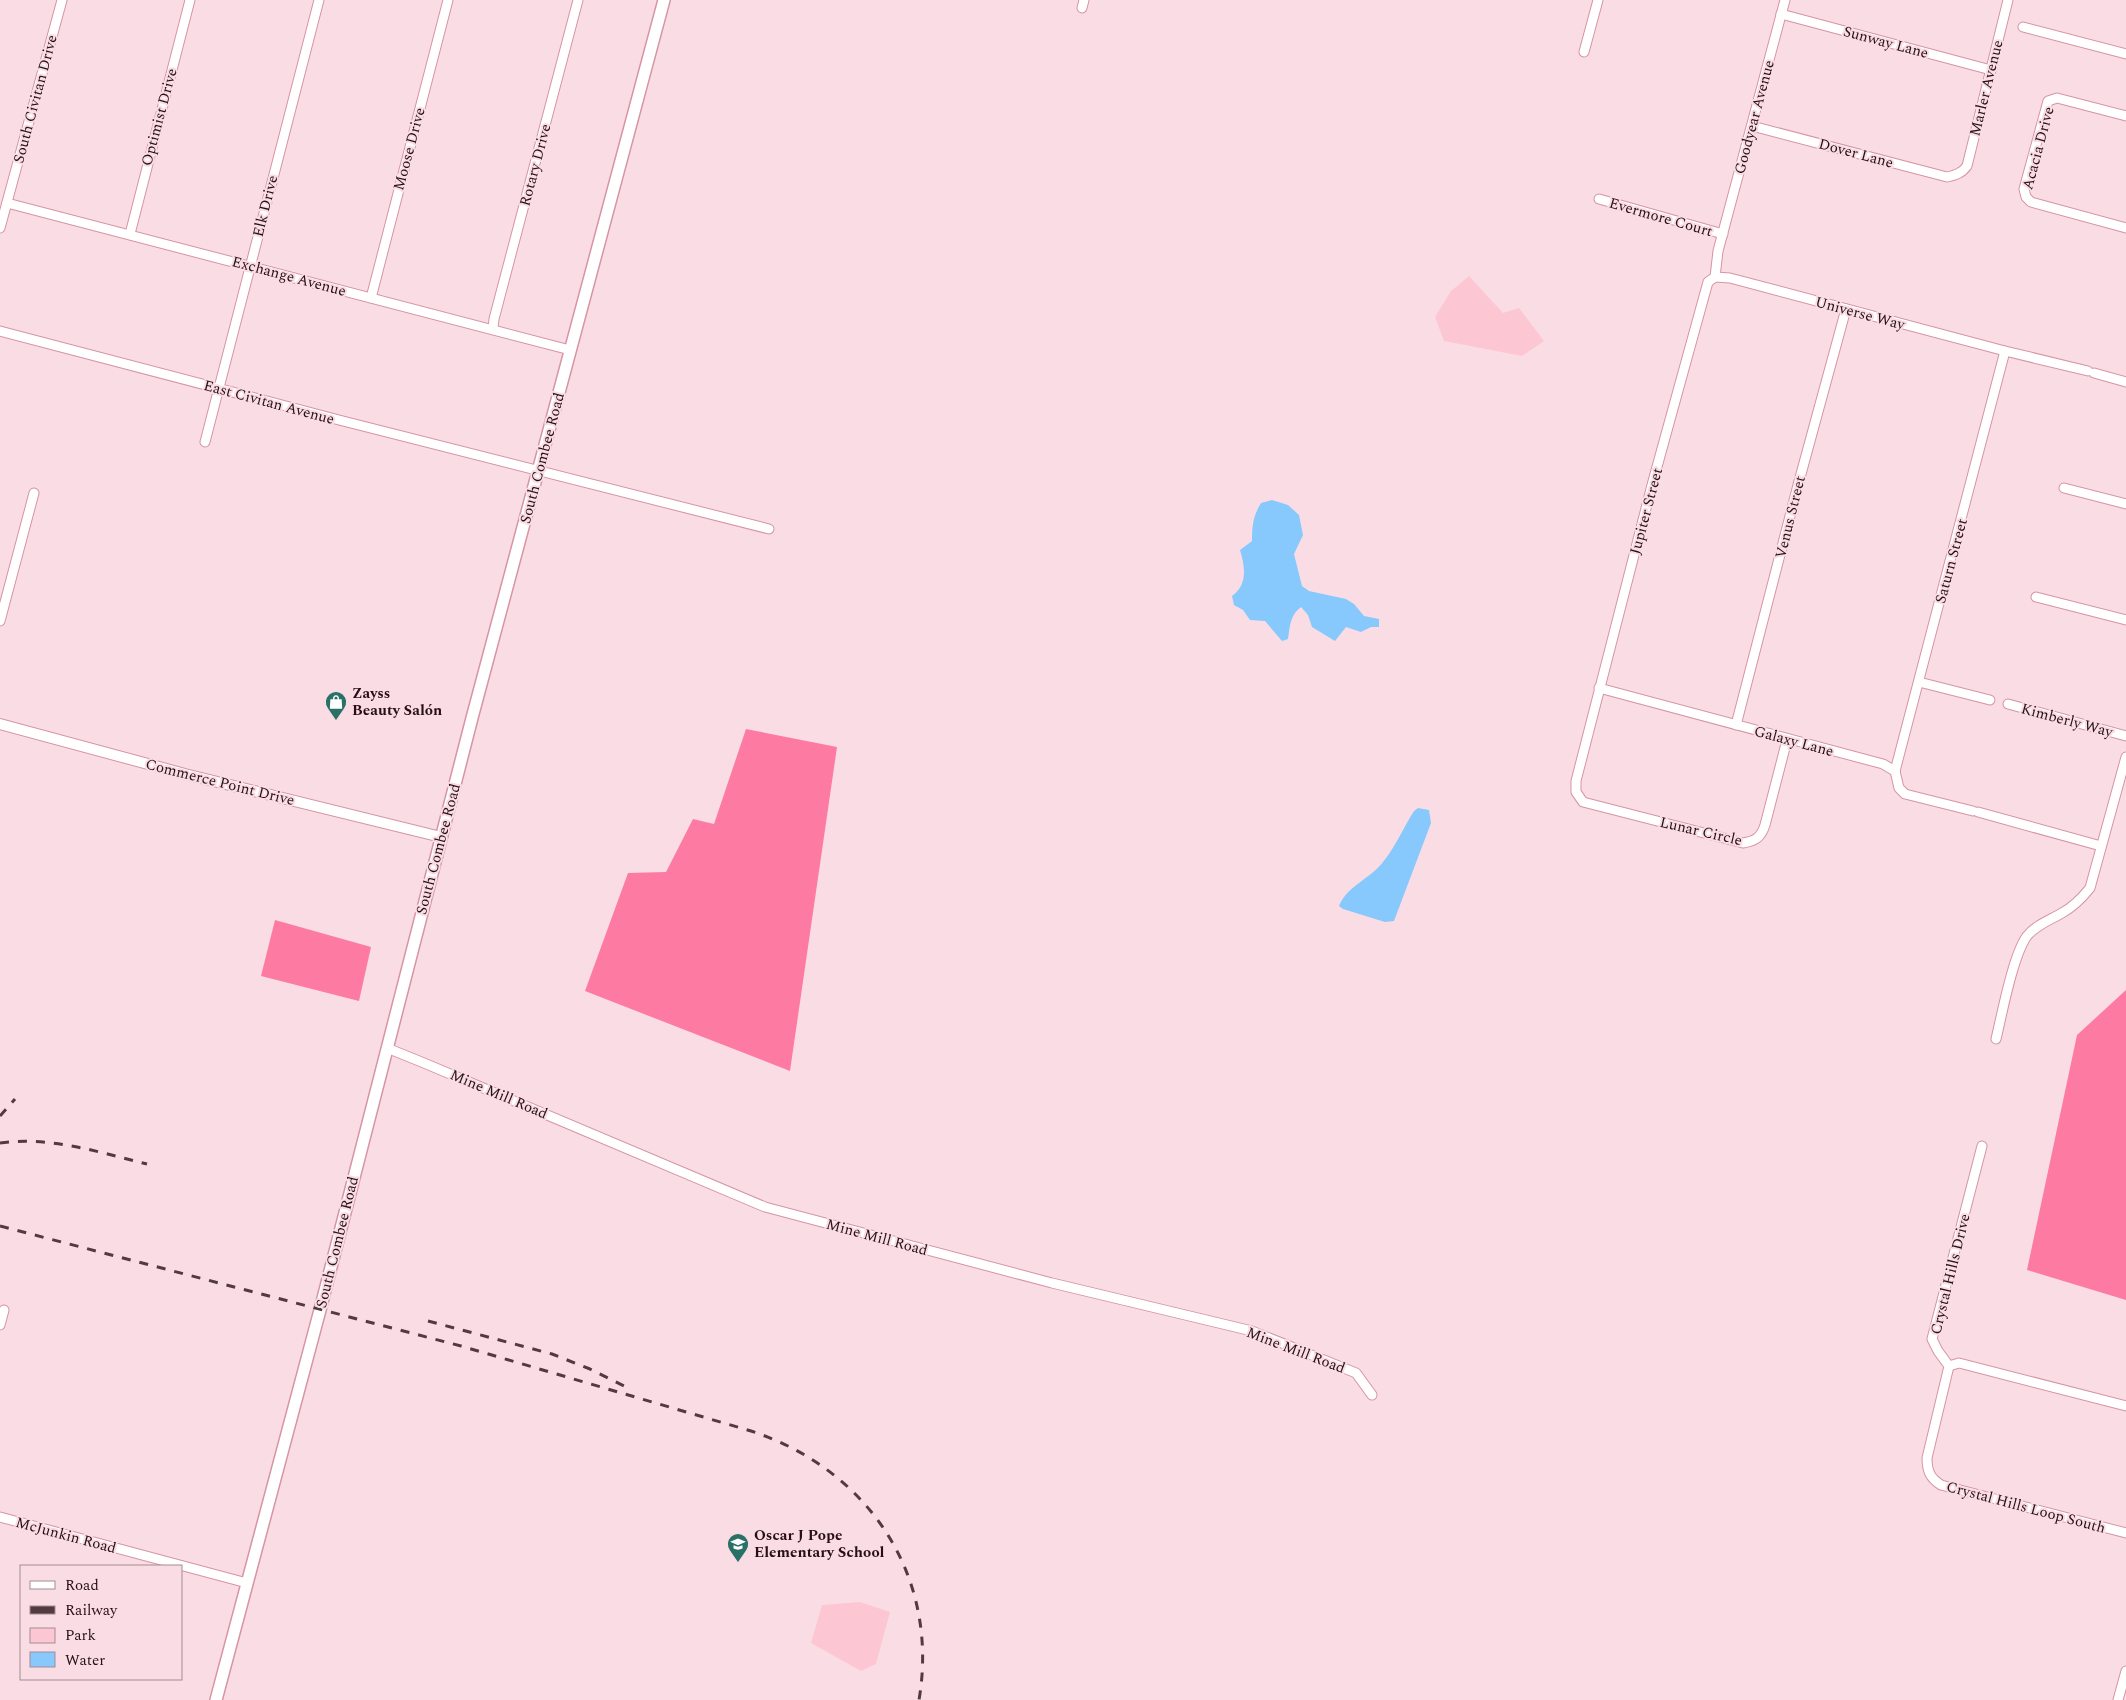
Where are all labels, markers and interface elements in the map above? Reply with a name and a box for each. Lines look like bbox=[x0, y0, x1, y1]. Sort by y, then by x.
street label: Sunway Lane bbox=[1841, 20, 1931, 65]
street label: South Civitan Drive bbox=[7, 32, 64, 166]
street label: Marler Avenue bbox=[1963, 38, 2010, 139]
street label: Goodyear Avenue bbox=[1728, 57, 1781, 177]
street label: Optimist Drive bbox=[135, 66, 184, 169]
street label: Acacia Drive bbox=[2016, 104, 2061, 192]
street label: Moose Drive bbox=[387, 105, 432, 193]
street label: Rotary Drive bbox=[513, 121, 558, 209]
street label: Dover Lane bbox=[1816, 132, 1896, 175]
street label: Elk Drive bbox=[247, 173, 284, 239]
street label: Evermore Court bbox=[1606, 192, 1715, 243]
street label: Exchange Avenue bbox=[229, 250, 349, 303]
street label: Universe Way bbox=[1812, 290, 1908, 337]
street label: East Civitan Avenue bbox=[201, 374, 337, 431]
street label: South Combee Road bbox=[514, 390, 571, 526]
street label: Jupiter Street bbox=[1624, 465, 1669, 557]
street label: Venus Street bbox=[1769, 473, 1812, 561]
street label: Saturn Street bbox=[1929, 516, 1974, 606]
place label: Zayss Beauty Salón bbox=[352, 682, 442, 722]
shop icon: Zayss Beauty Salón bbox=[324, 690, 348, 721]
street label: Kimberly Way bbox=[2018, 697, 2116, 744]
street label: Galaxy Lane bbox=[1751, 720, 1836, 763]
street label: Commerce Point Drive bbox=[143, 753, 297, 812]
street label: South Combee Road bbox=[410, 781, 467, 917]
street label: Lunar Circle bbox=[1657, 811, 1744, 852]
street label: Mine Mill Road bbox=[446, 1064, 551, 1125]
street label: South Combee Road bbox=[310, 1174, 365, 1310]
street label: Crystal Hills Drive bbox=[1924, 1211, 1977, 1337]
street label: Mine Mill Road bbox=[824, 1213, 930, 1262]
street label: Mine Mill Road bbox=[1243, 1321, 1349, 1380]
street label: Crystal Hills Loop South bbox=[1944, 1475, 2108, 1540]
street label: McJunkin Road bbox=[13, 1511, 119, 1560]
place label: Oscar J Pope Elementary School bbox=[754, 1524, 885, 1564]
school or university icon: Oscar J Pope Elementary School bbox=[726, 1532, 750, 1563]
legend bbox=[20, 1565, 182, 1680]
text: Road bbox=[65, 1574, 99, 1597]
text: Railway bbox=[65, 1599, 118, 1622]
text: Park bbox=[65, 1624, 96, 1647]
text: Water bbox=[65, 1649, 105, 1672]

